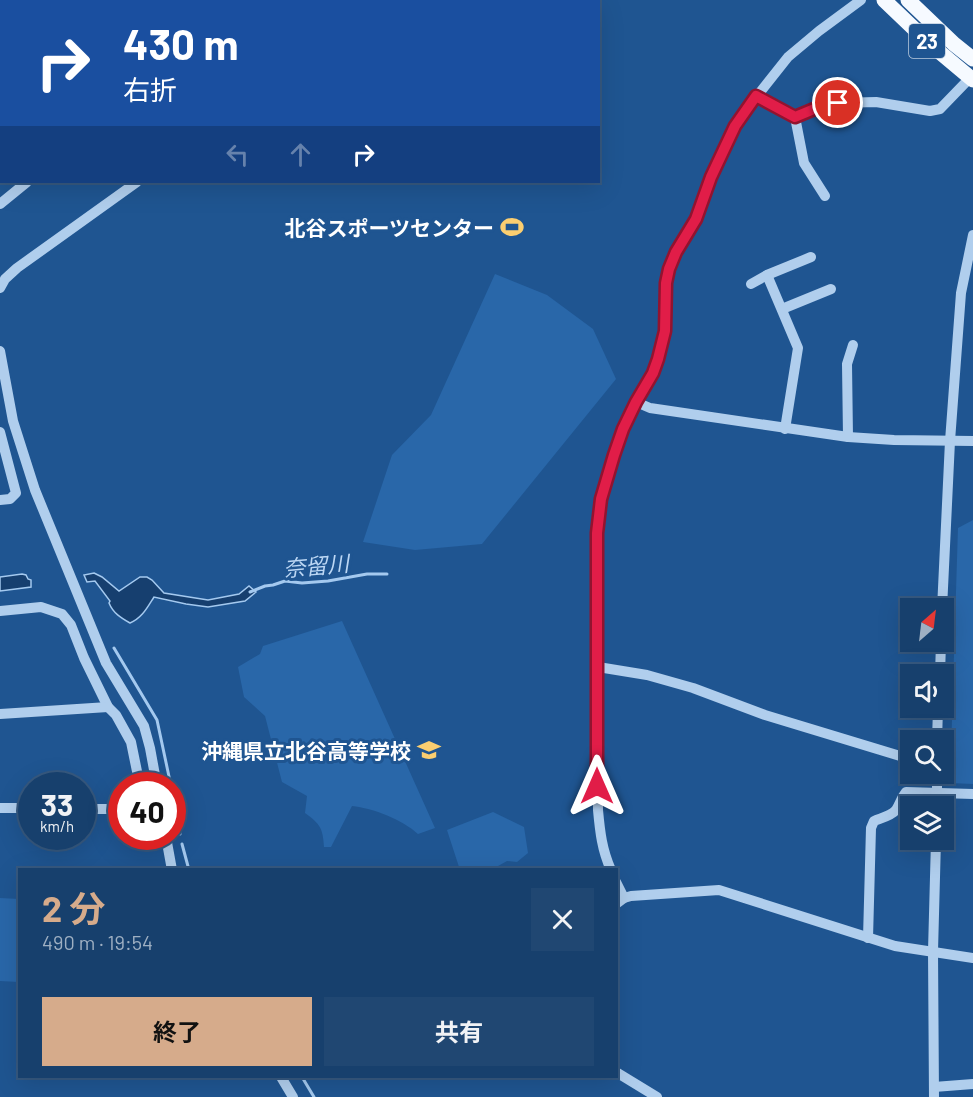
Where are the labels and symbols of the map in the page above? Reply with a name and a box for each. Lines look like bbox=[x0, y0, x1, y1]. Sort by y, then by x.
road number: 23 bbox=[909, 24, 945, 58]
pin bbox=[812, 77, 863, 128]
sports icon: 北谷スポーツセンター bbox=[499, 214, 525, 240]
place label: 北谷スポーツセンター bbox=[284, 215, 494, 240]
water label: 奈留川 bbox=[282, 549, 352, 581]
north arrow bbox=[900, 598, 954, 652]
school or university icon: 沖縄県立北谷高等学校 bbox=[416, 737, 442, 763]
place label: 沖縄県立北谷高等学校 bbox=[201, 738, 411, 763]
position arrow bbox=[565, 754, 629, 818]
speed limit sign: 40 bbox=[108, 772, 186, 850]

